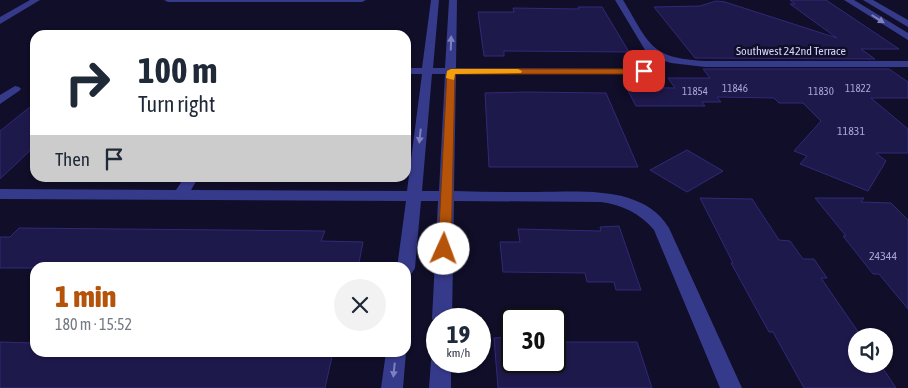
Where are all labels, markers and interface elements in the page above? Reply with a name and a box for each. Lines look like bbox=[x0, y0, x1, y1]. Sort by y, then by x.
one-way arrow bbox=[872, 14, 885, 23]
one-way arrow bbox=[448, 34, 456, 50]
street label: Southwest 242nd Terrace bbox=[736, 44, 846, 58]
icon: right bbox=[55, 50, 120, 115]
text: 100 m bbox=[138, 50, 217, 90]
pin bbox=[623, 50, 665, 92]
icon: arrive bbox=[630, 57, 658, 85]
house number: 11846 bbox=[722, 82, 748, 94]
house number: 11822 bbox=[845, 82, 871, 94]
house number: 11854 bbox=[682, 85, 708, 97]
house number: 11830 bbox=[808, 85, 834, 97]
text: Turn right bbox=[138, 91, 215, 117]
house number: 11831 bbox=[837, 124, 865, 138]
one-way arrow bbox=[416, 129, 424, 145]
icon: arrive bbox=[100, 145, 128, 173]
text: Then bbox=[55, 148, 90, 170]
position arrow bbox=[417, 222, 469, 274]
house number: 24344 bbox=[869, 249, 897, 263]
text: 1 min bbox=[55, 279, 116, 313]
button: close bbox=[334, 279, 386, 331]
speed limit sign: 30 bbox=[501, 308, 566, 373]
text: 180 m · 15:52 bbox=[55, 315, 132, 333]
text: 19 bbox=[447, 320, 470, 348]
map controls bbox=[848, 328, 893, 373]
button: sound bbox=[848, 328, 893, 373]
text: km/h bbox=[447, 346, 470, 360]
one-way arrow bbox=[390, 363, 398, 379]

